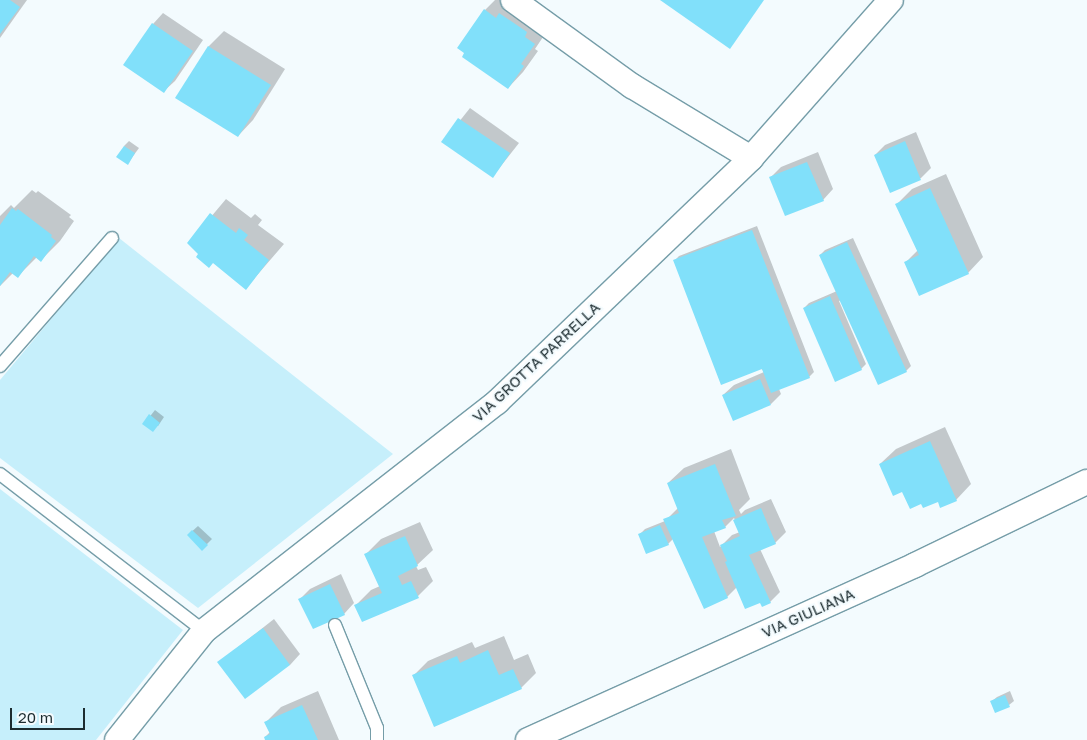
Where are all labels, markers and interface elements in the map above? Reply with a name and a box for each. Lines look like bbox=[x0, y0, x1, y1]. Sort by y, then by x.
street label: VIA GROTTA PARRELLA bbox=[469, 298, 603, 426]
street label: VIA GIULIANA bbox=[759, 585, 857, 641]
scale bar bbox=[12, 698, 88, 730]
text: 20 m bbox=[18, 708, 53, 726]

